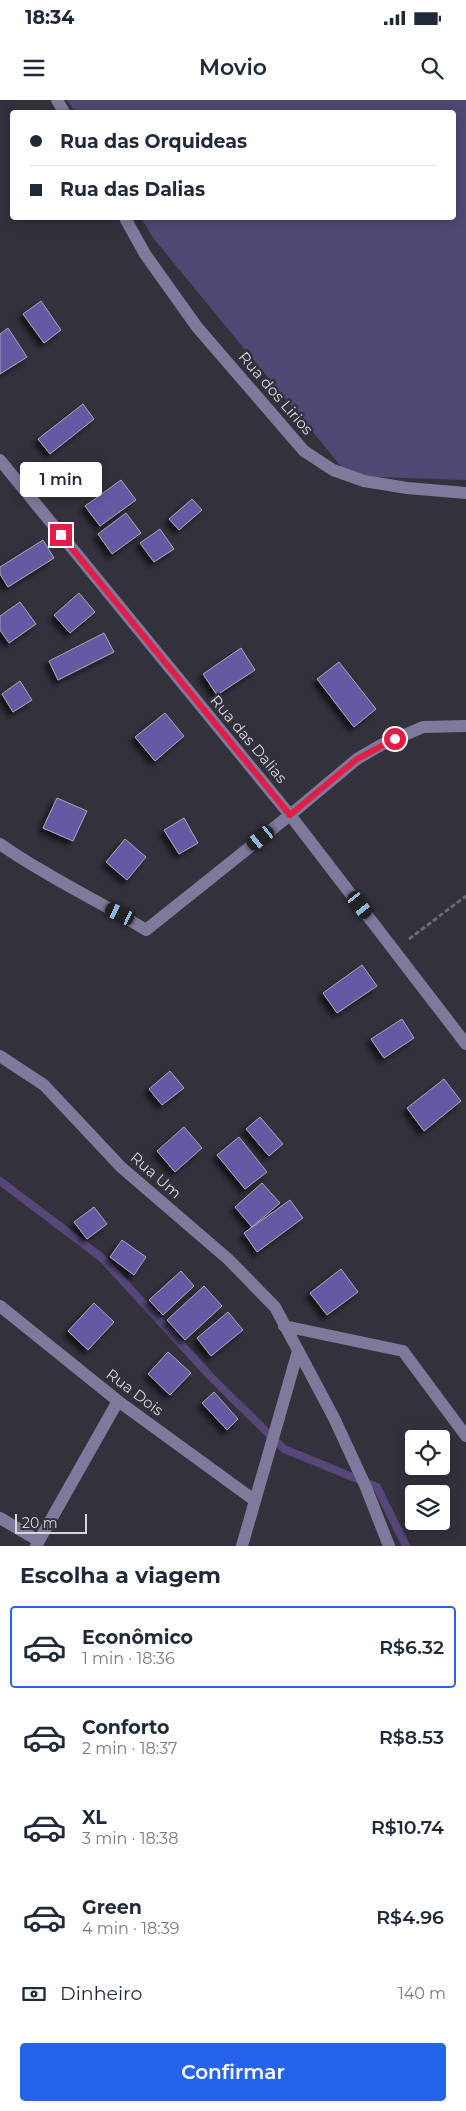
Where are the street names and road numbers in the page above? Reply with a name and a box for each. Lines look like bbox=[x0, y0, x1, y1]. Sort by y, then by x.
street label: Rua dos Lirios bbox=[235, 347, 317, 439]
street label: Rua das Dalias bbox=[207, 691, 291, 787]
street label: Rua Um bbox=[127, 1148, 185, 1202]
street label: Rua Dois bbox=[103, 1364, 167, 1420]

